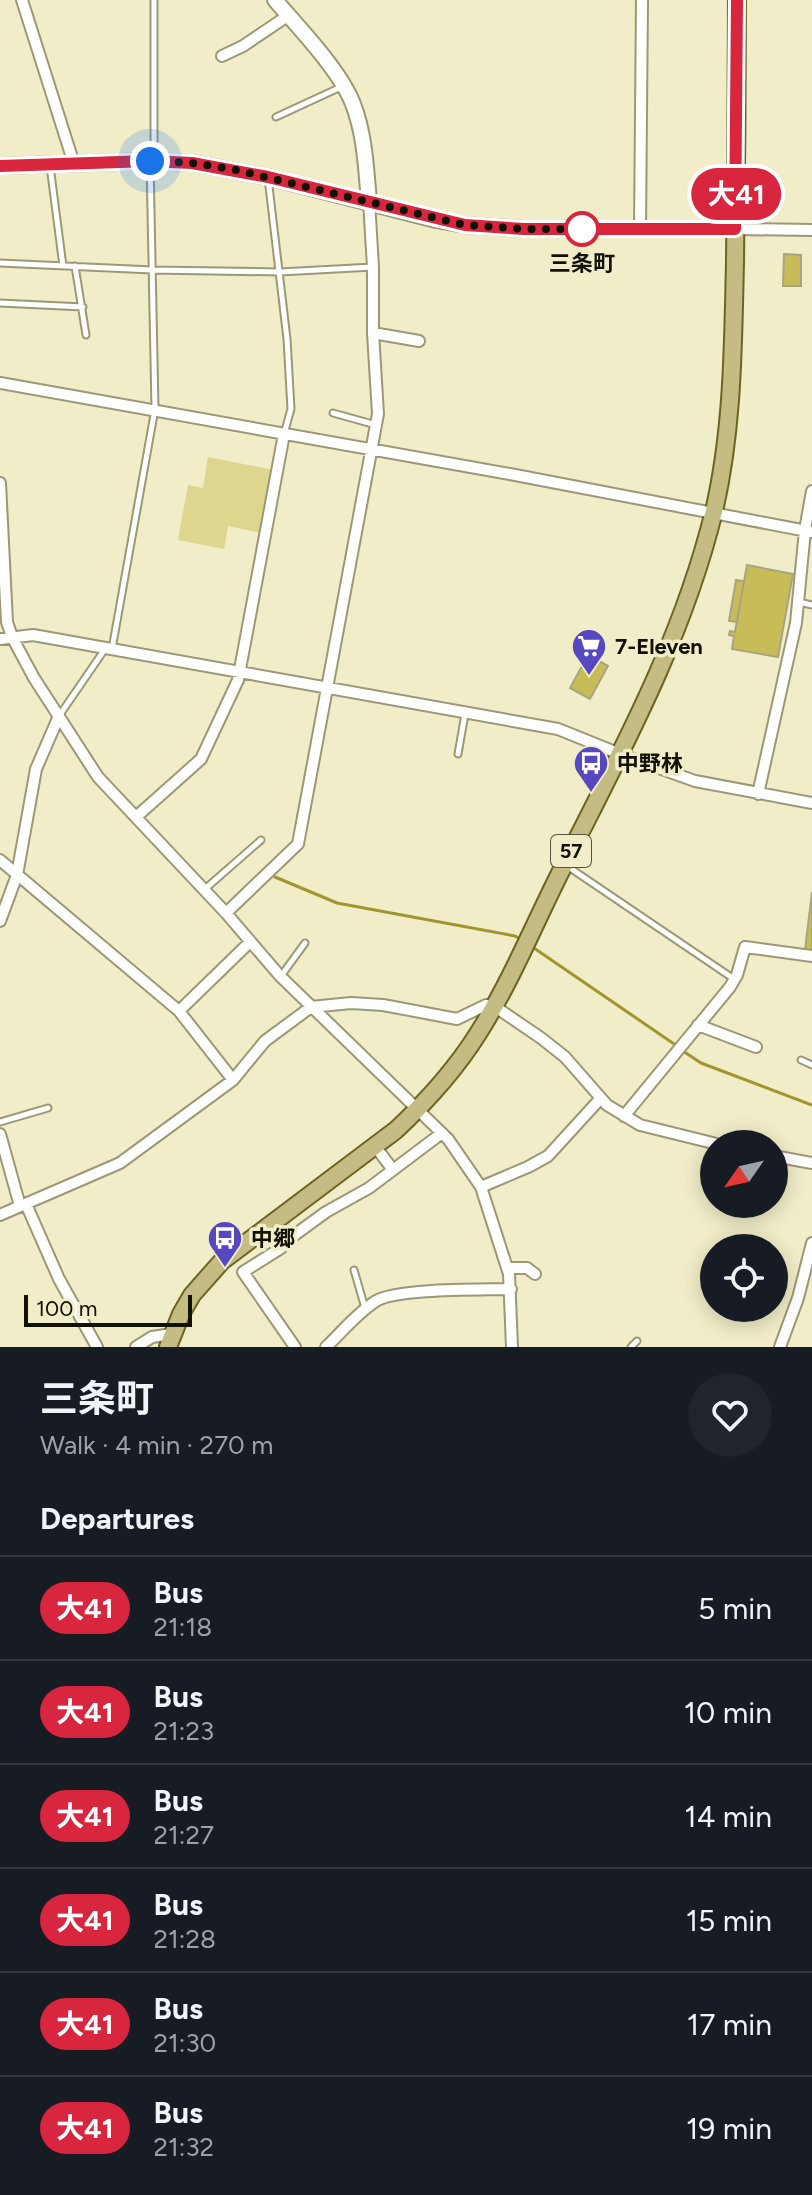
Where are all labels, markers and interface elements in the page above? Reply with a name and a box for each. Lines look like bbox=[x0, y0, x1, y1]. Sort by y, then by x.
your location bbox=[130, 141, 170, 181]
line badge: 大41 bbox=[690, 168, 782, 220]
text: 大41 bbox=[707, 177, 765, 211]
marker: 三条町 bbox=[565, 212, 599, 246]
place label: 三条町 bbox=[549, 250, 615, 277]
supermarket icon: 7-Eleven bbox=[570, 627, 608, 677]
place label: 7-Eleven bbox=[615, 633, 703, 660]
bus stop icon: 中野林 bbox=[572, 744, 610, 794]
place label: 中野林 bbox=[617, 750, 683, 777]
road number: 57 bbox=[551, 835, 591, 867]
north arrow bbox=[700, 1130, 788, 1218]
map controls bbox=[700, 1130, 788, 1322]
bus stop icon: 中郷 bbox=[206, 1219, 244, 1269]
place label: 中郷 bbox=[251, 1225, 295, 1252]
button: locate bbox=[700, 1234, 788, 1322]
scale bar bbox=[24, 1291, 192, 1327]
text: 100 m bbox=[36, 1295, 97, 1322]
button: heart bbox=[688, 1373, 772, 1457]
text: 三条町 bbox=[40, 1376, 154, 1422]
text: Walk · 4 min · 270 m bbox=[40, 1429, 273, 1461]
text: Departures bbox=[40, 1500, 194, 1537]
text: Bus bbox=[154, 1574, 203, 1611]
text: 5 min bbox=[698, 1590, 772, 1627]
text: 大41 bbox=[56, 1591, 114, 1625]
text: 21:18 bbox=[154, 1611, 212, 1643]
text: Bus bbox=[154, 1678, 203, 1715]
text: 10 min bbox=[684, 1694, 772, 1731]
text: 大41 bbox=[56, 1695, 114, 1729]
text: 21:23 bbox=[154, 1715, 214, 1747]
text: Bus bbox=[154, 1782, 203, 1819]
text: 14 min bbox=[684, 1798, 772, 1835]
text: 大41 bbox=[56, 1799, 114, 1833]
text: 21:27 bbox=[154, 1819, 214, 1851]
text: Bus bbox=[154, 1886, 203, 1923]
text: 15 min bbox=[686, 1902, 772, 1939]
text: 大41 bbox=[56, 1903, 114, 1937]
text: 21:28 bbox=[154, 1923, 216, 1955]
text: Bus bbox=[154, 1990, 203, 2027]
text: 17 min bbox=[687, 2006, 772, 2043]
text: 大41 bbox=[56, 2007, 114, 2041]
text: 21:30 bbox=[154, 2027, 216, 2059]
text: Bus bbox=[154, 2094, 203, 2131]
text: 19 min bbox=[686, 2110, 772, 2147]
text: 大41 bbox=[56, 2111, 114, 2145]
text: 21:32 bbox=[154, 2131, 214, 2163]

